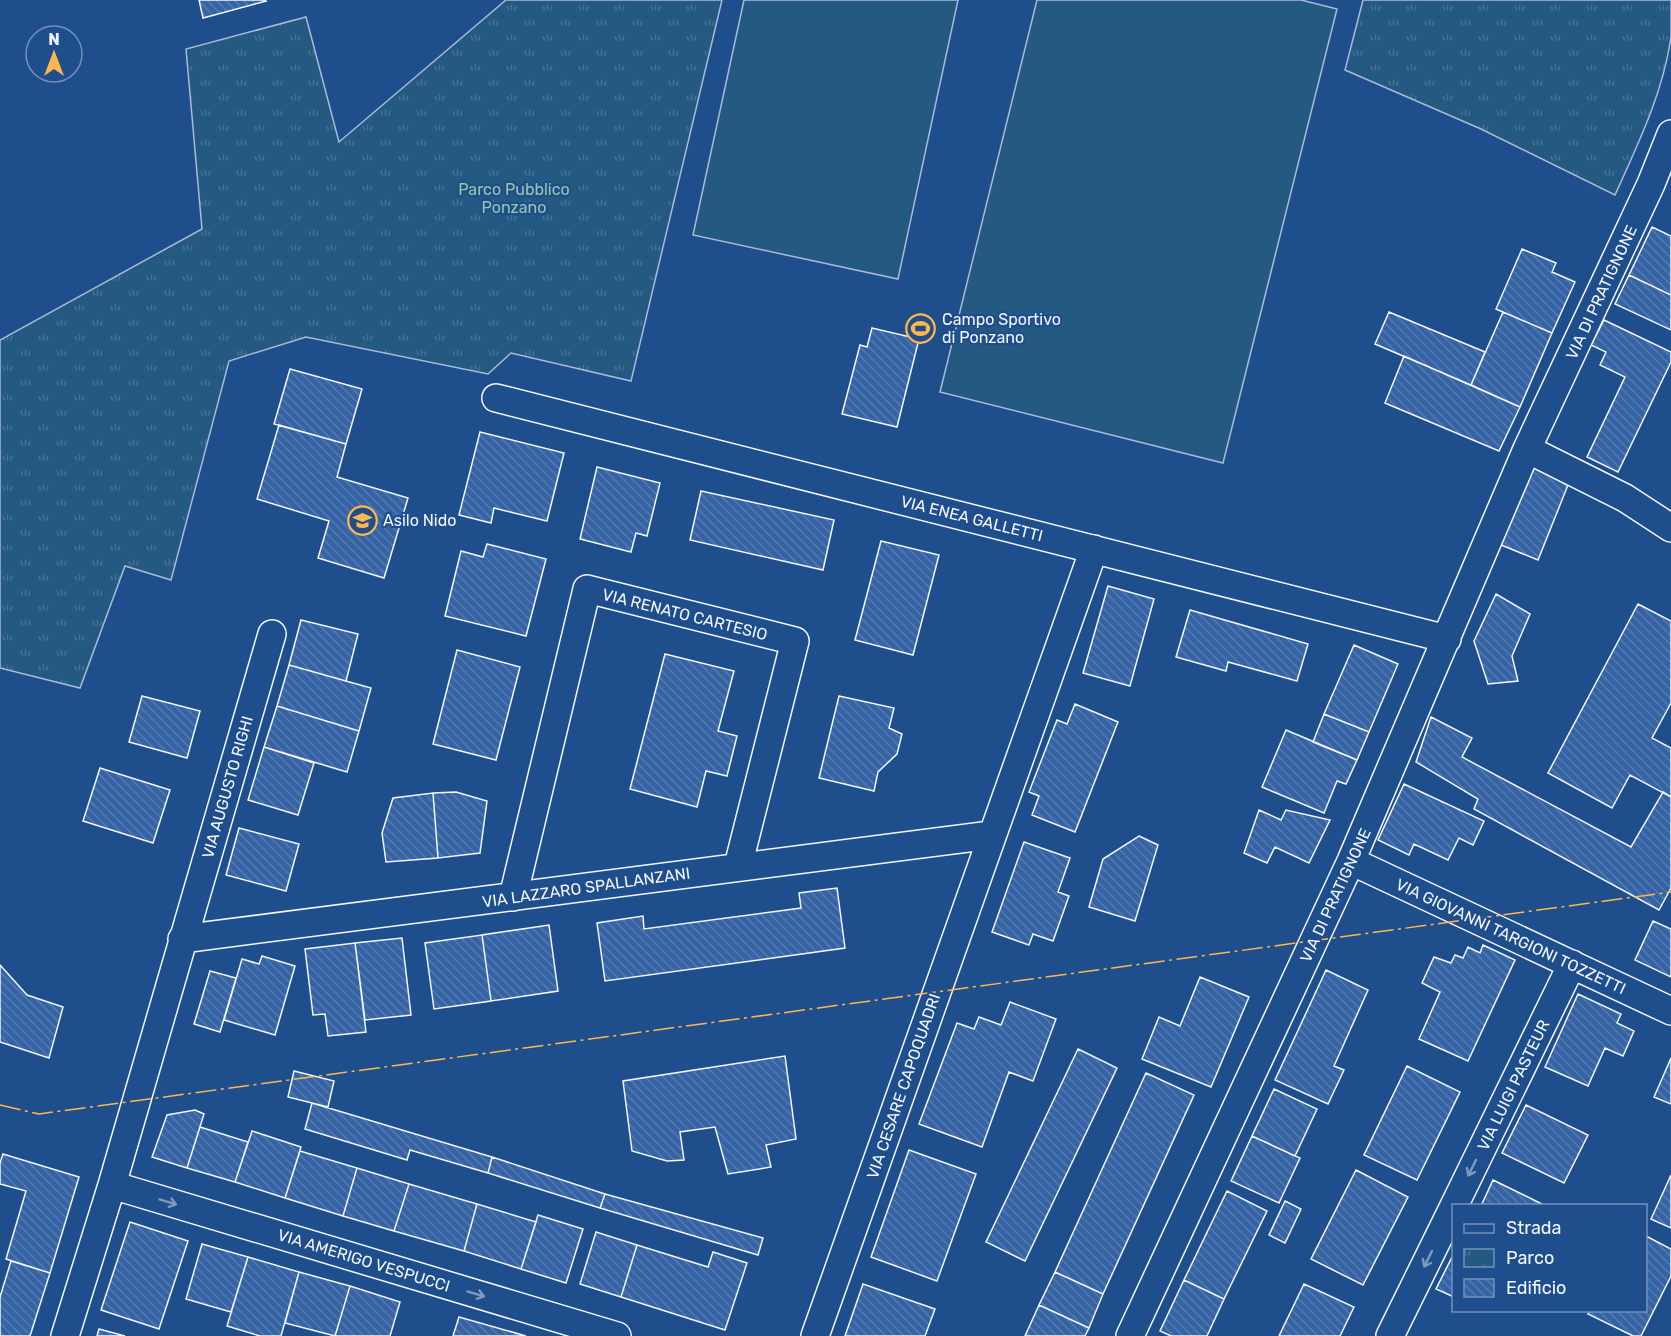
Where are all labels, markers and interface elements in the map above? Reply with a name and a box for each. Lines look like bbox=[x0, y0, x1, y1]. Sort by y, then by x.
north arrow bbox=[24, 24, 84, 84]
text: N bbox=[48, 30, 60, 49]
park label: Parco Pubblico Ponzano bbox=[458, 180, 570, 217]
street label: VIA DI PRATIGNONE bbox=[1562, 222, 1641, 362]
place label: Campo Sportivo di Ponzano bbox=[942, 310, 1061, 347]
sports icon: Campo Sportivo di Ponzano bbox=[905, 312, 937, 344]
street label: VIA ENEA GALLETTI bbox=[899, 492, 1045, 545]
school or university icon: Asilo Nido bbox=[346, 504, 378, 536]
place label: Asilo Nido bbox=[383, 511, 456, 530]
street label: VIA RENATO CARTESIO bbox=[600, 585, 769, 644]
street label: VIA AUGUSTO RIGHI bbox=[198, 714, 257, 861]
street label: VIA DI PRATIGNONE bbox=[1296, 825, 1375, 965]
street label: VIA LAZZARO SPALLANZANI bbox=[481, 863, 691, 912]
street label: VIA GIOVANNI TARGIONI TOZZETTI bbox=[1393, 875, 1629, 998]
street label: VIA CESARE CAPOQUADRI bbox=[863, 991, 944, 1181]
street label: VIA LUIGI PASTEUR bbox=[1474, 1017, 1553, 1154]
one-way arrow bbox=[1466, 1158, 1478, 1176]
one-way arrow bbox=[158, 1197, 177, 1208]
legend bbox=[1452, 1204, 1647, 1312]
text: Strada bbox=[1506, 1217, 1562, 1239]
street label: VIA AMERIGO VESPUCCI bbox=[275, 1225, 452, 1296]
text: Parco bbox=[1506, 1247, 1554, 1269]
one-way arrow bbox=[1421, 1249, 1433, 1267]
text: Edificio bbox=[1506, 1277, 1566, 1299]
one-way arrow bbox=[466, 1289, 485, 1300]

